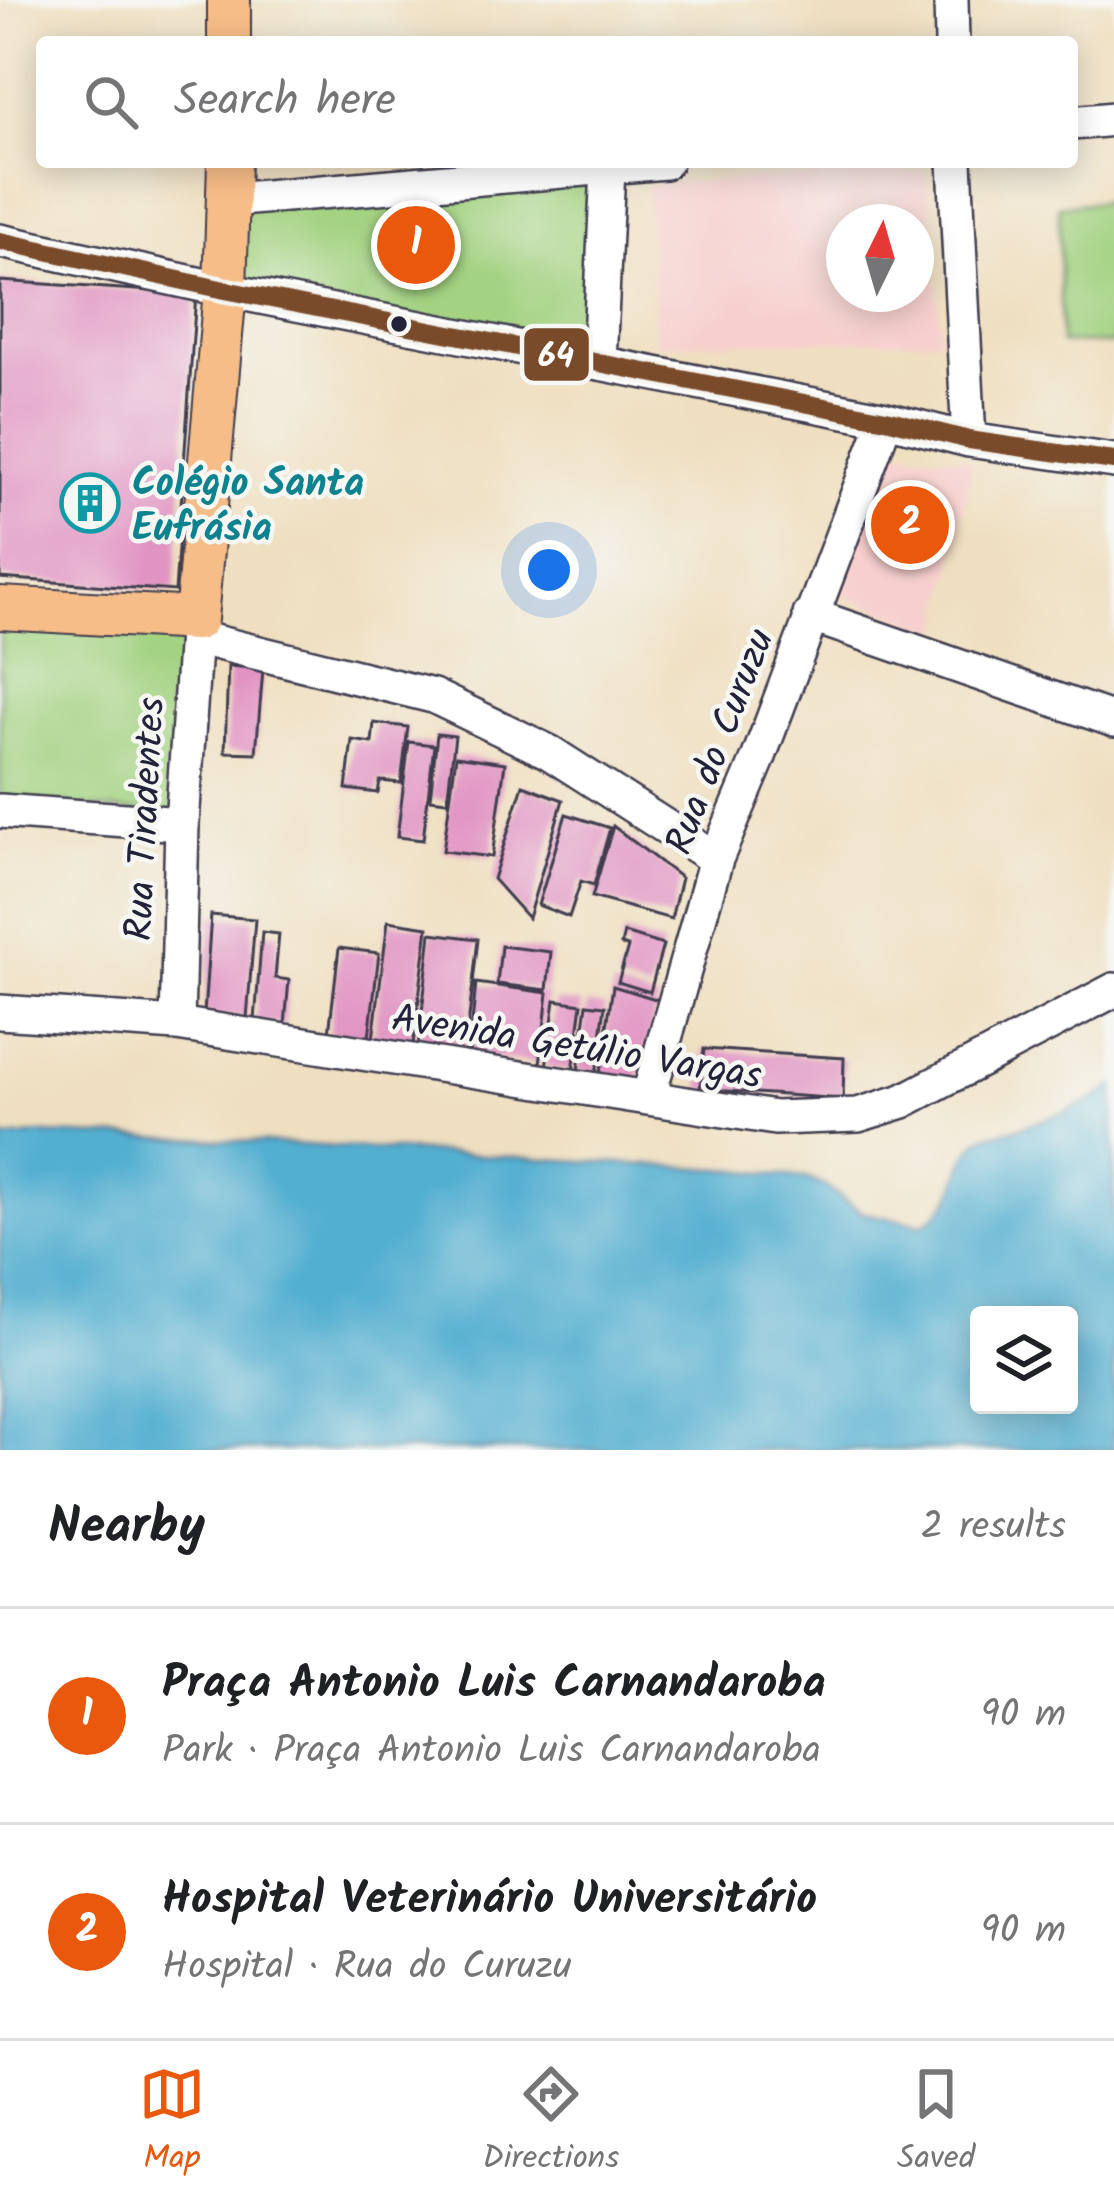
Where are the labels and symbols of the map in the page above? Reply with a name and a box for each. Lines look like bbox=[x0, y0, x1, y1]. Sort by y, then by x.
pin: 1 bbox=[377, 200, 455, 290]
north arrow bbox=[826, 204, 934, 312]
unlabelled marker bbox=[388, 313, 410, 335]
line badge: 64 bbox=[522, 326, 591, 383]
text: 64 bbox=[538, 331, 574, 384]
place label: Colégio Santa Eufrásia bbox=[132, 454, 364, 561]
building icon: Colégio Santa Eufrásia bbox=[59, 472, 121, 534]
pin: 2 bbox=[871, 480, 949, 570]
your location bbox=[519, 540, 579, 600]
street label: Rua do Curuzu bbox=[650, 620, 793, 865]
street label: Rua Tiradentes bbox=[110, 695, 184, 943]
street label: Avenida Getúlio Vargas bbox=[387, 989, 766, 1109]

